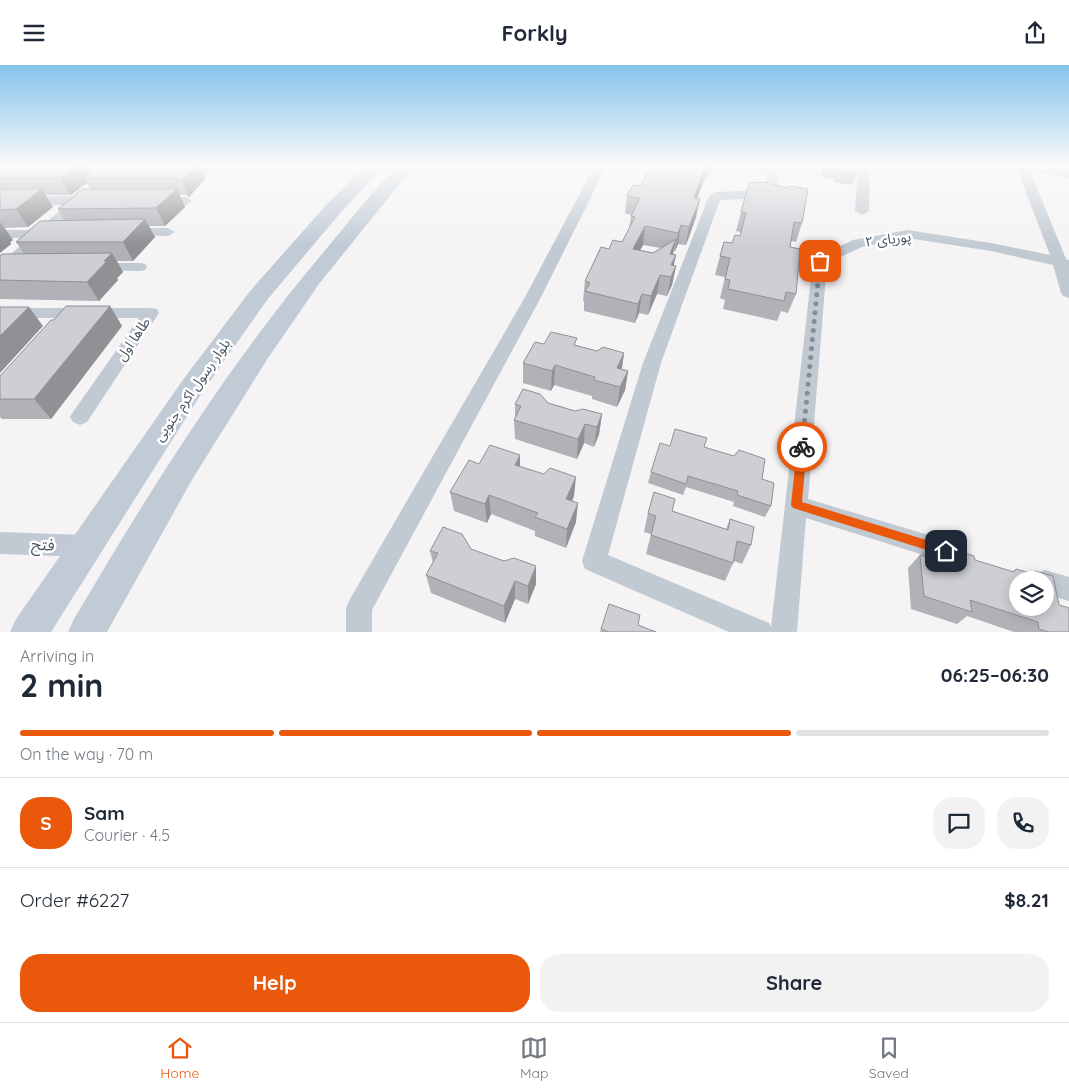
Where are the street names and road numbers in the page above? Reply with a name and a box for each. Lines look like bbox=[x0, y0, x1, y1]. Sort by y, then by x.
street label: پوریای ۲ bbox=[864, 227, 912, 252]
street label: طاها اول bbox=[112, 314, 154, 364]
street label: بلوار رسول اکرم جنوبی bbox=[150, 335, 236, 446]
street label: فتح bbox=[31, 533, 55, 558]

